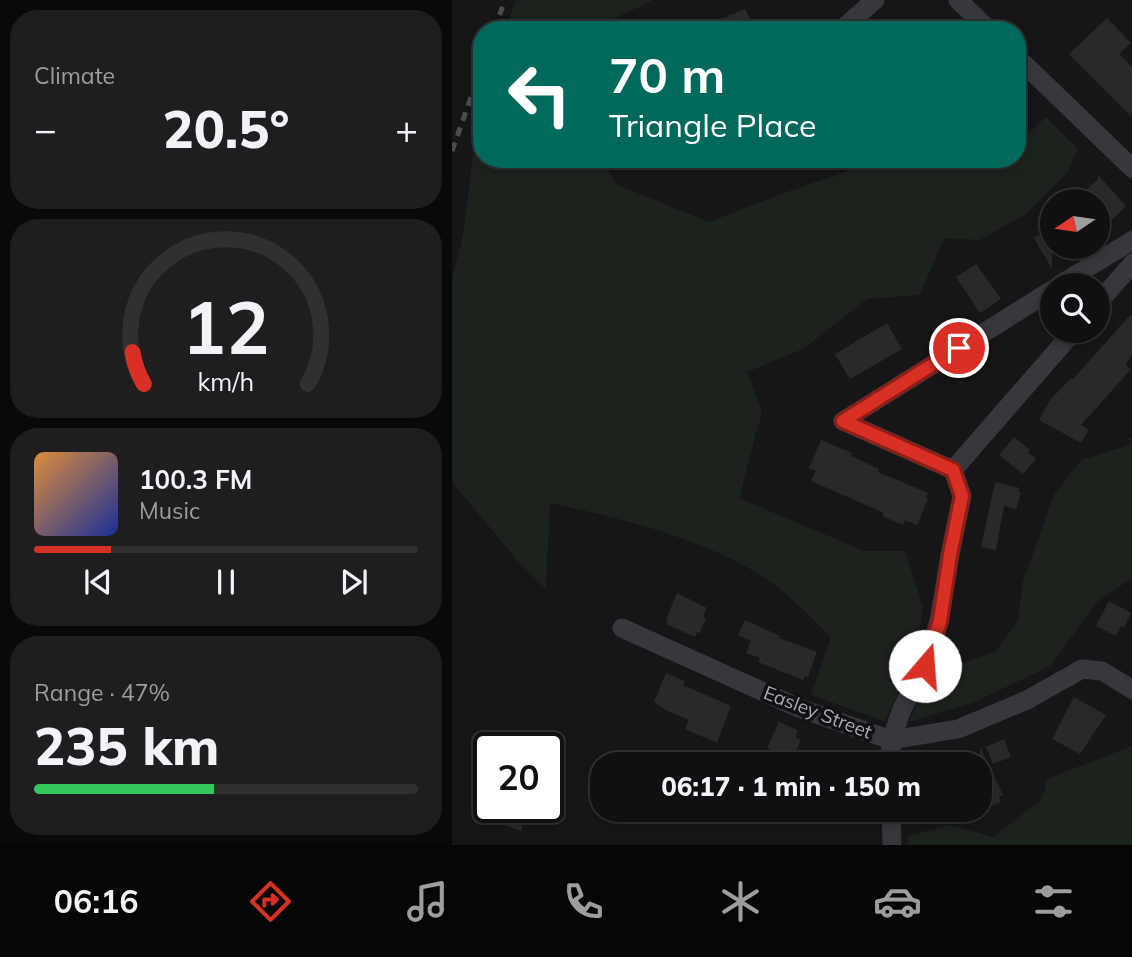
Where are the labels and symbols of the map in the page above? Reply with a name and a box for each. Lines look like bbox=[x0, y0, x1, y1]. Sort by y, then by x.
north arrow bbox=[1040, 189, 1110, 259]
pin bbox=[929, 318, 989, 378]
position arrow bbox=[888, 629, 962, 703]
street label: Easley Street bbox=[760, 680, 876, 744]
speed limit sign: 20 bbox=[473, 732, 564, 823]

